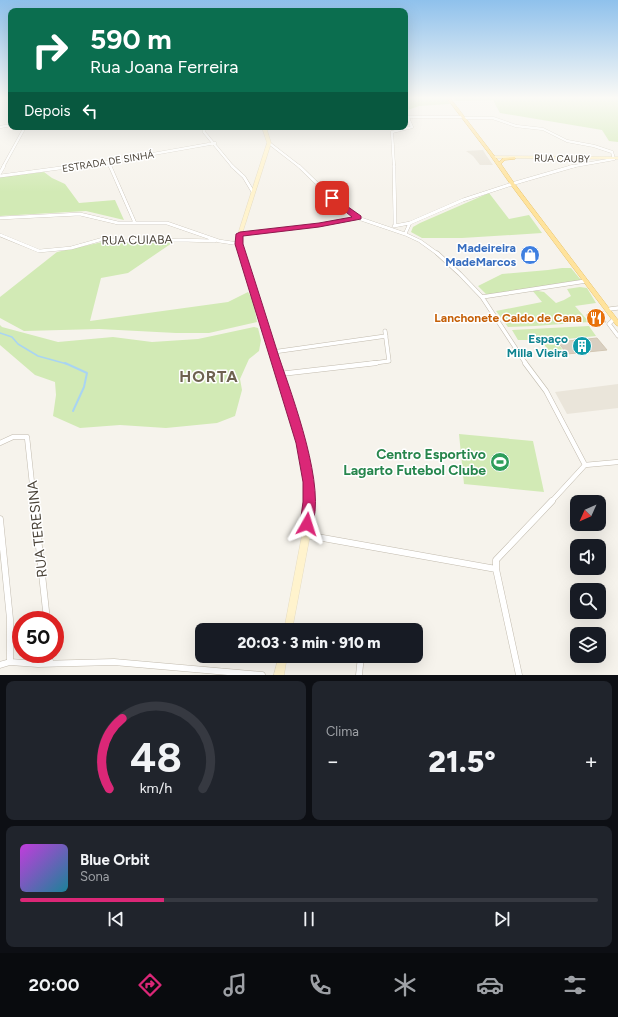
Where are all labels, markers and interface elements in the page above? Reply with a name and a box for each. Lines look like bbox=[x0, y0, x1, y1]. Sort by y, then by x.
text: 590 m bbox=[90, 22, 172, 56]
icon: right bbox=[24, 24, 76, 76]
text: Rua Joana Ferreira bbox=[90, 56, 238, 78]
icon: left bbox=[79, 100, 101, 122]
text: Depois bbox=[24, 102, 71, 120]
street label: ESTRADA DE SINHÁ bbox=[61, 148, 155, 175]
street label: RUA CAUBY bbox=[534, 152, 590, 165]
pin bbox=[315, 181, 349, 215]
icon: arrive bbox=[321, 187, 343, 209]
street label: RUA CUIABA bbox=[101, 232, 173, 248]
place label: Madeireira MadeMarcos bbox=[445, 241, 516, 269]
shop icon: Madeireira MadeMarcos bbox=[519, 244, 541, 266]
restaurant icon: Lanchonete Caldo de Cana bbox=[585, 307, 607, 329]
place label: Lanchonete Caldo de Cana bbox=[434, 311, 582, 325]
place label: Espaço Milla Vieira bbox=[507, 332, 568, 360]
building icon: Espaço Milla Vieira bbox=[571, 335, 593, 357]
district label: HORTA bbox=[179, 367, 239, 386]
place label: Centro Esportivo Lagarto Futebol Clube bbox=[343, 446, 486, 479]
sports icon: Centro Esportivo Lagarto Futebol Clube bbox=[489, 451, 511, 473]
street label: RUA TERESINA bbox=[24, 479, 51, 578]
north arrow bbox=[570, 495, 606, 531]
map controls bbox=[570, 495, 606, 663]
position arrow bbox=[286, 503, 328, 545]
button: sound bbox=[570, 539, 606, 575]
button: search bbox=[570, 583, 606, 619]
speed limit sign: 50 bbox=[12, 611, 64, 663]
button: layers bbox=[570, 627, 606, 663]
text: 20:03 · 3 min · 910 m bbox=[237, 634, 381, 652]
text: Clima bbox=[326, 724, 359, 739]
text: 48 bbox=[130, 731, 182, 781]
text: 21.5° bbox=[428, 743, 496, 780]
text: − bbox=[326, 748, 340, 775]
text: + bbox=[584, 748, 598, 775]
text: km/h bbox=[140, 778, 172, 796]
text: Blue Orbit bbox=[80, 851, 150, 869]
text: Sona bbox=[80, 869, 109, 884]
icon: previous bbox=[105, 908, 127, 930]
icon: pause bbox=[298, 908, 320, 930]
icon: next bbox=[491, 908, 513, 930]
icon: directions bbox=[136, 971, 164, 999]
icon: music bbox=[221, 971, 249, 999]
icon: phone bbox=[306, 971, 334, 999]
icon: climate bbox=[391, 971, 419, 999]
icon: car bbox=[476, 971, 504, 999]
icon: filters bbox=[561, 971, 589, 999]
text: 20:00 bbox=[29, 974, 79, 996]

